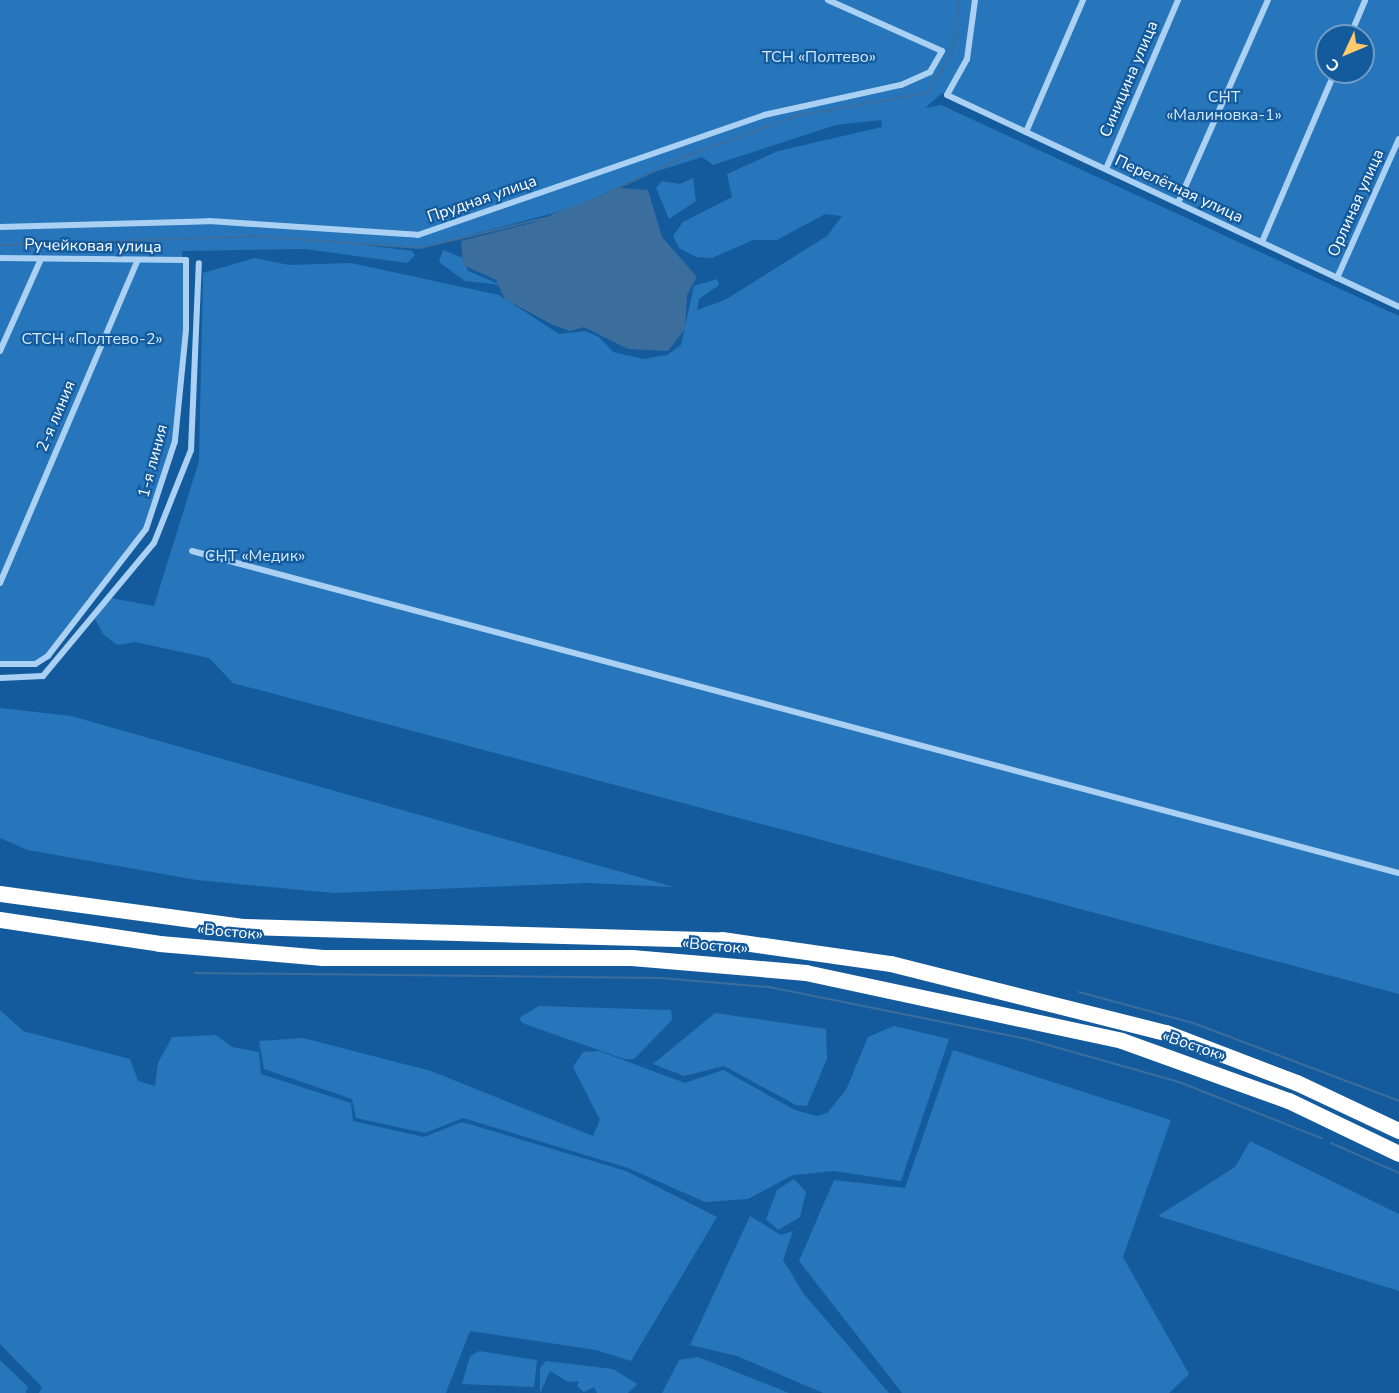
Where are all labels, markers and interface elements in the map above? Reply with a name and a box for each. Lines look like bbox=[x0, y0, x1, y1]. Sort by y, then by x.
street label: Синицина улица bbox=[1096, 18, 1162, 140]
north arrow bbox=[1315, 24, 1375, 84]
park label: ТСН «Полтево» bbox=[762, 47, 876, 67]
text: С bbox=[1322, 54, 1345, 77]
park label: СНТ «Малиновка-1» bbox=[1166, 87, 1282, 125]
street label: Орлиная улица bbox=[1324, 146, 1388, 260]
street label: Перелётная улица bbox=[1112, 151, 1246, 227]
street label: Прудная улица bbox=[425, 171, 539, 227]
street label: Ручейковая улица bbox=[24, 235, 162, 257]
park label: СТСН «Полтево-2» bbox=[21, 329, 163, 349]
street label: 2-я линия bbox=[33, 378, 79, 454]
street label: 1-я линия bbox=[134, 422, 172, 500]
park label: СНТ «Медик» bbox=[205, 546, 305, 566]
street label: «Восток» bbox=[196, 920, 264, 944]
street label: «Восток» bbox=[681, 934, 749, 958]
street label: «Восток» bbox=[1160, 1026, 1228, 1066]

